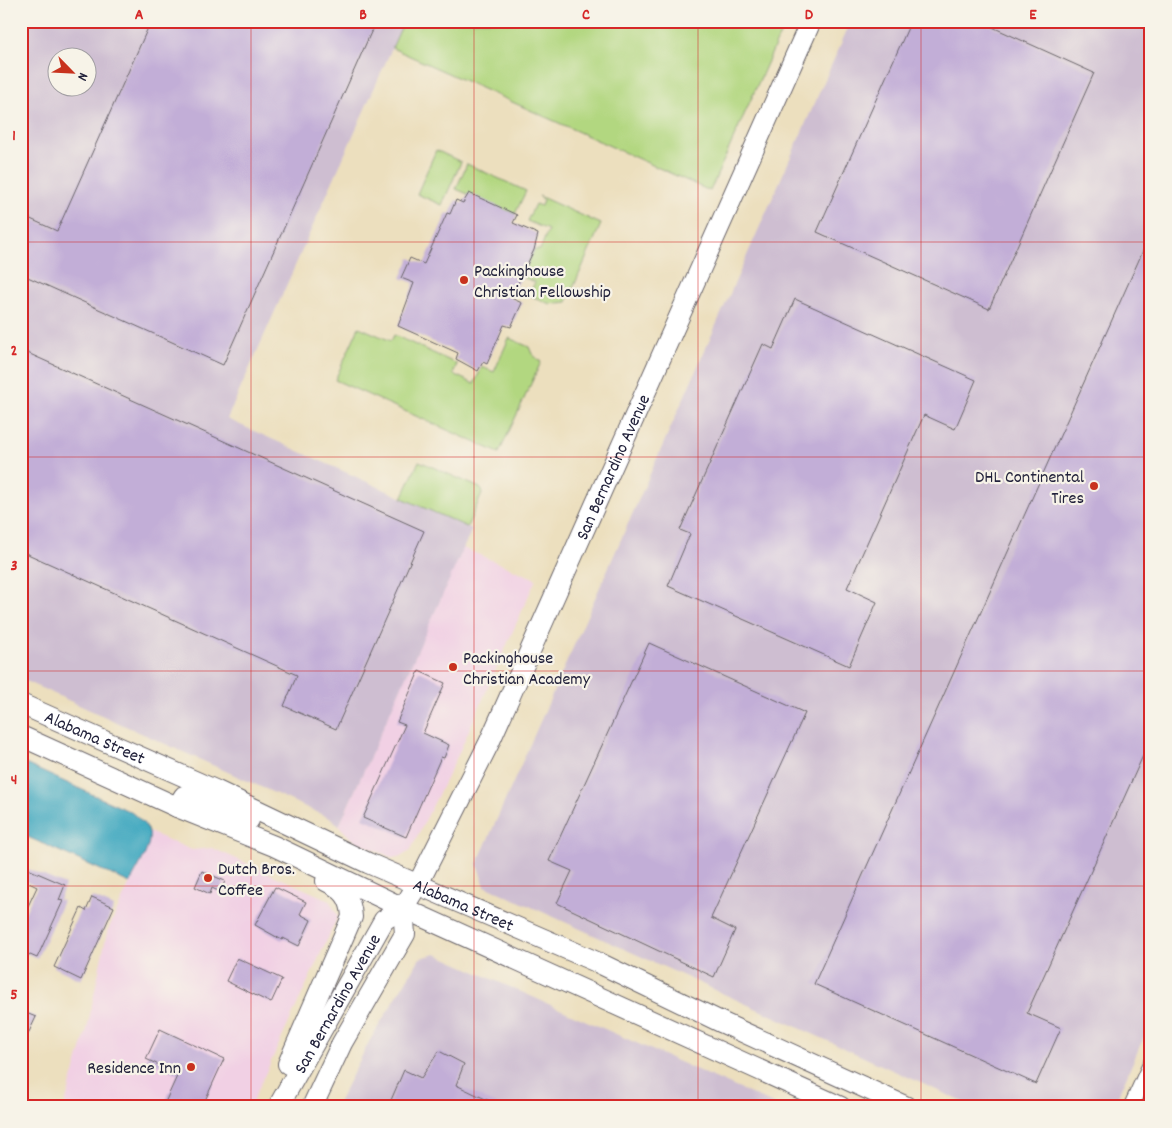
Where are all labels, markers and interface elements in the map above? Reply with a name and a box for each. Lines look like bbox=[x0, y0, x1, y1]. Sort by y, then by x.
text: A bbox=[135, 4, 144, 27]
text: B bbox=[359, 4, 367, 27]
text: C bbox=[582, 4, 590, 27]
text: D bbox=[805, 4, 814, 27]
text: E bbox=[1029, 4, 1037, 27]
north arrow bbox=[48, 48, 98, 98]
text: N bbox=[71, 69, 93, 84]
text: 1 bbox=[12, 125, 16, 148]
place label: Packinghouse Christian Fellowship bbox=[474, 260, 611, 306]
marker: Packinghouse Christian Fellowship bbox=[458, 274, 470, 286]
text: 2 bbox=[11, 340, 18, 363]
street label: San Bernardino Avenue bbox=[571, 391, 658, 545]
place label: DHL Continental Tires bbox=[975, 466, 1085, 512]
marker: DHL Continental Tires bbox=[1088, 480, 1100, 492]
text: 3 bbox=[10, 555, 18, 578]
place label: Packinghouse Christian Academy bbox=[463, 647, 591, 693]
marker: Packinghouse Christian Academy bbox=[447, 661, 459, 673]
street label: Alabama Street bbox=[40, 706, 149, 773]
text: 4 bbox=[11, 769, 17, 792]
place label: Dutch Bros. Coffee bbox=[218, 858, 295, 904]
marker: Dutch Bros. Coffee bbox=[202, 872, 214, 884]
street label: Alabama Street bbox=[408, 874, 517, 940]
street label: San Bernardino Avenue bbox=[289, 930, 388, 1079]
text: 5 bbox=[10, 984, 18, 1007]
place label: Residence Inn bbox=[87, 1057, 181, 1082]
marker: Residence Inn bbox=[185, 1061, 197, 1073]

